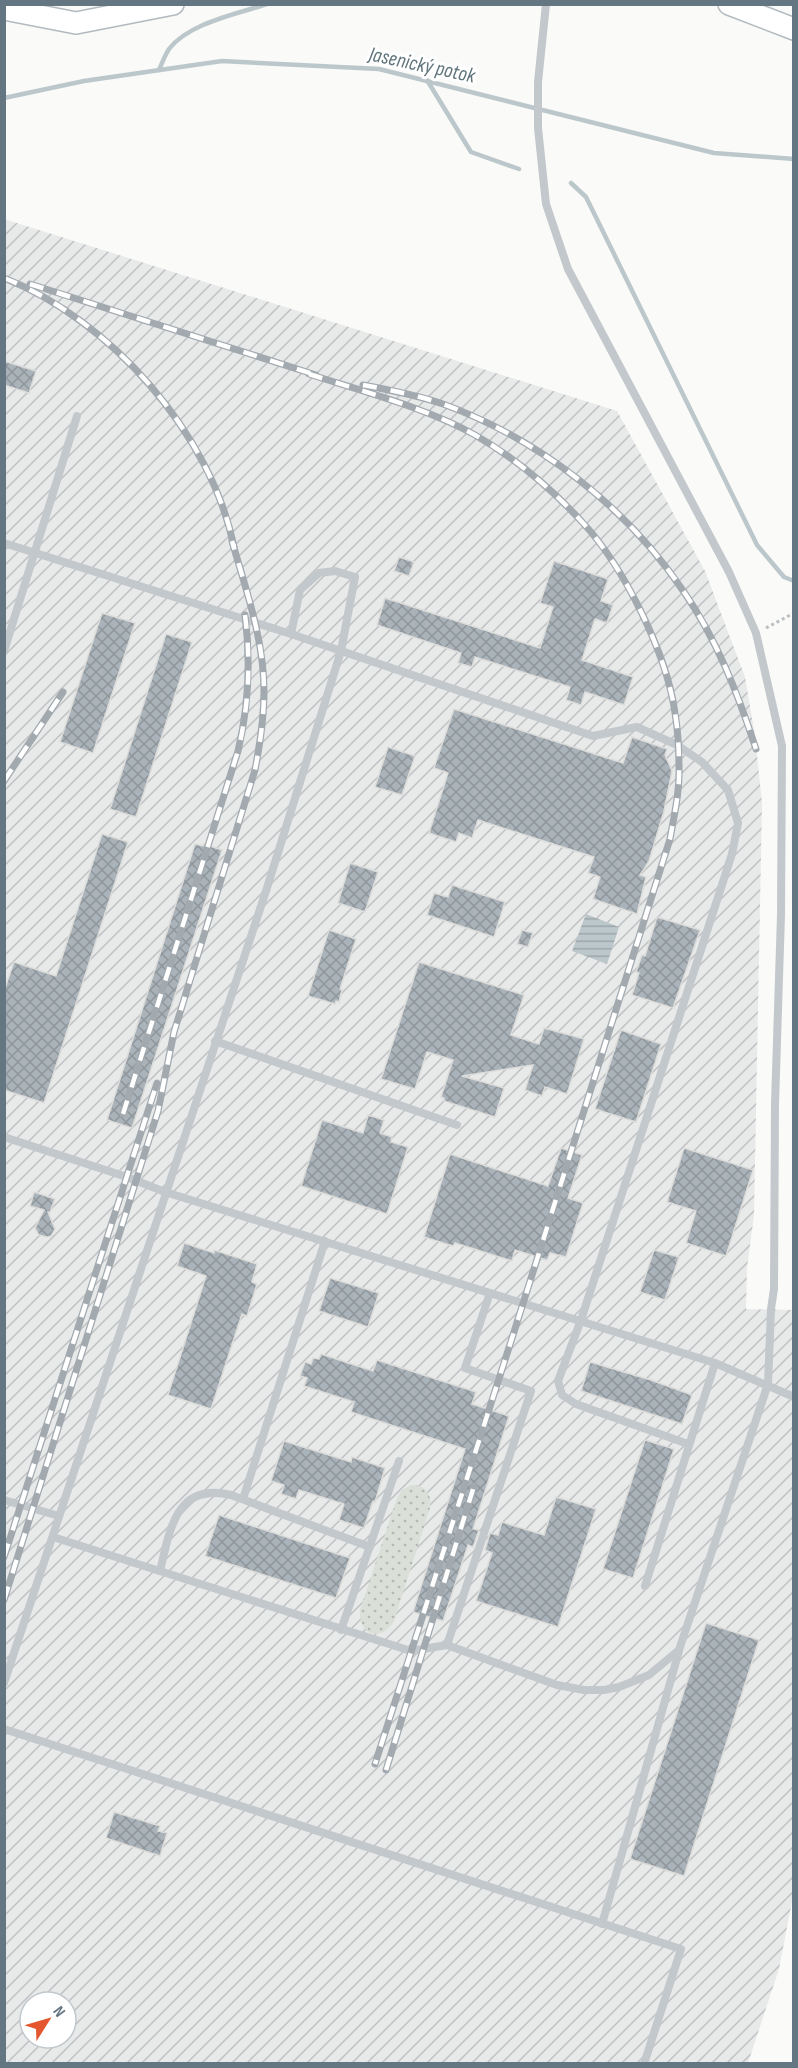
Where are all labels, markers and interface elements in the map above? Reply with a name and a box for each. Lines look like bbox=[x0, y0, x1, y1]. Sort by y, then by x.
water label: Jasenický potok bbox=[365, 41, 478, 89]
north arrow bbox=[18, 1990, 78, 2050]
text: N bbox=[49, 2003, 69, 2021]

